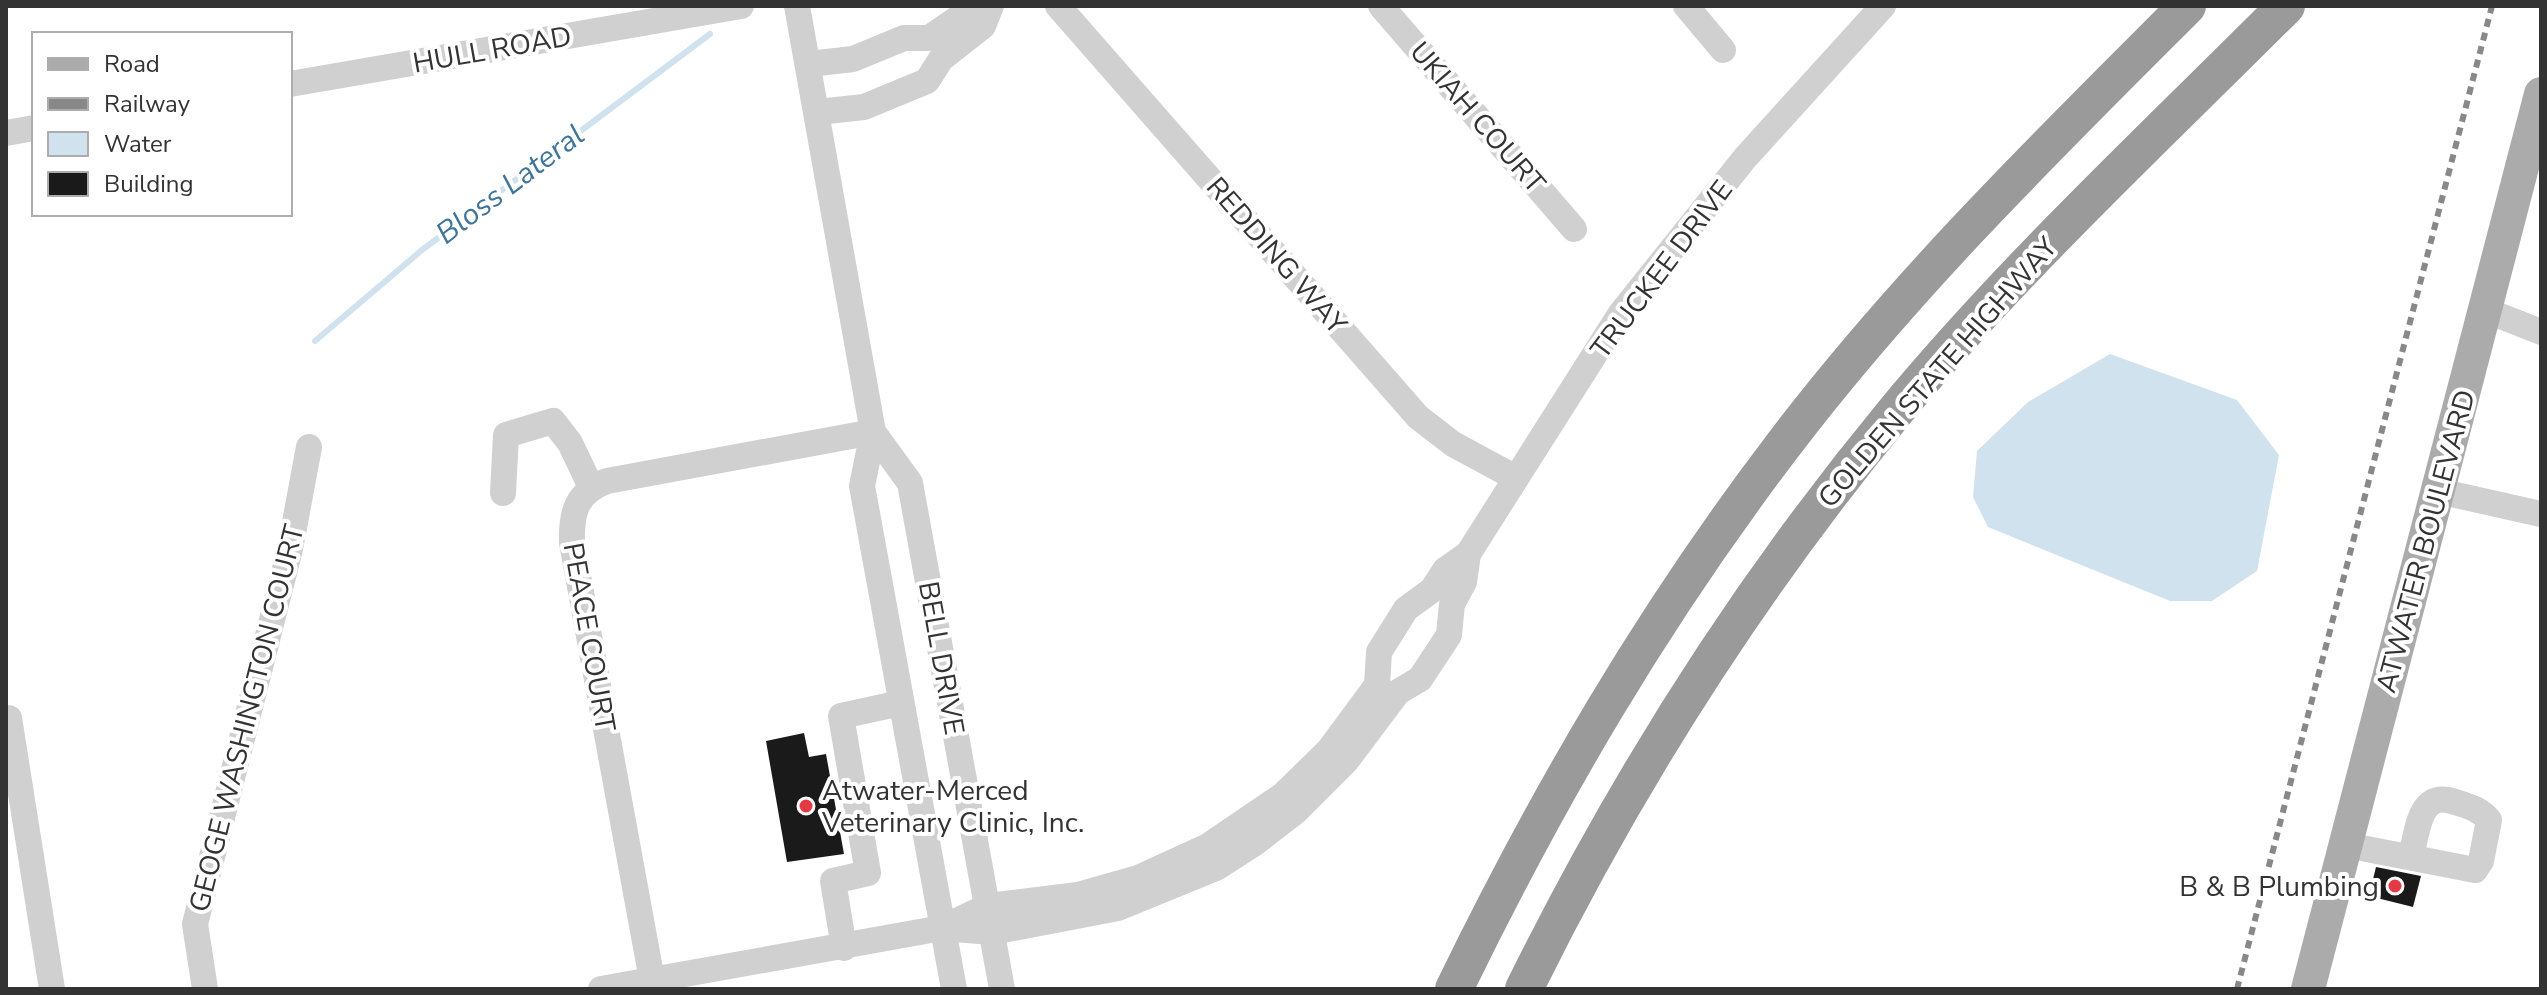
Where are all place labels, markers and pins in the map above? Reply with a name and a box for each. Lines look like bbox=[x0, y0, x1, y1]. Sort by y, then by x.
place label: Atwater-Merced Veterinary Clinic, Inc. bbox=[821, 772, 1084, 842]
marker: Atwater-Merced Veterinary Clinic, Inc. bbox=[797, 797, 815, 815]
place label: B & B Plumbing bbox=[2179, 868, 2379, 906]
marker: B & B Plumbing bbox=[2386, 877, 2404, 895]

